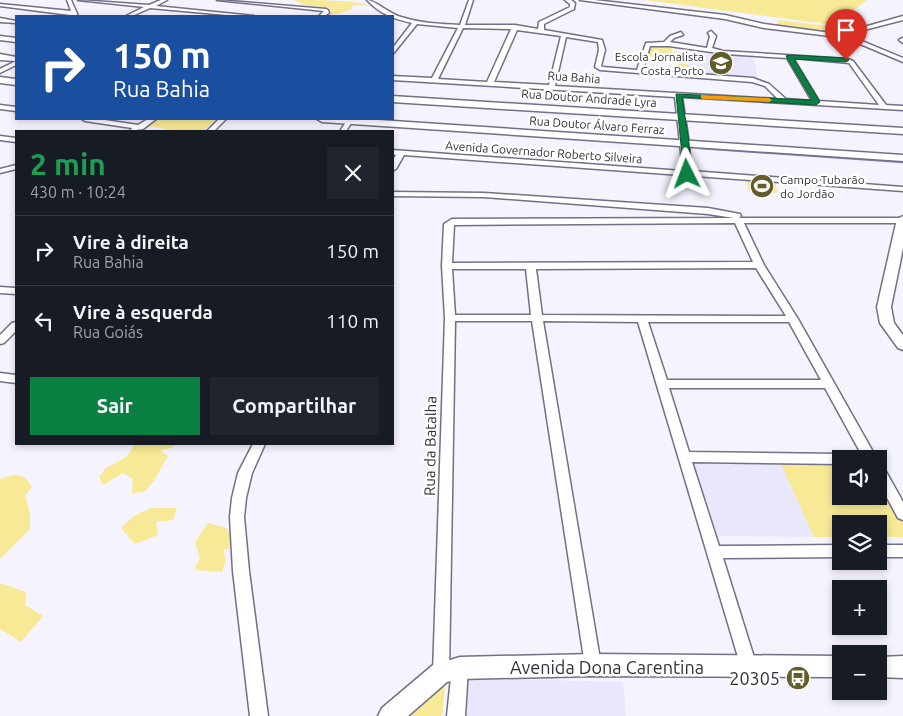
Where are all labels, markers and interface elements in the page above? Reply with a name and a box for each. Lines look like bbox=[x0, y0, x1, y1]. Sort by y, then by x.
pin bbox=[825, 9, 867, 60]
icon: arrive bbox=[832, 16, 860, 44]
icon: right bbox=[30, 35, 95, 100]
text: 150 m bbox=[113, 35, 211, 75]
place label: Escola Jornalista Costa Porto bbox=[615, 50, 704, 77]
school or university icon: Escola Jornalista Costa Porto bbox=[708, 50, 734, 76]
street label: Rua Bahia bbox=[547, 69, 601, 85]
text: Rua Bahia bbox=[113, 76, 210, 101]
street label: Rua Doutor Andrade Lyra bbox=[521, 87, 657, 109]
street label: Rua Doutor Álvaro Ferraz bbox=[529, 114, 666, 136]
street label: Avenida Governador Roberto Silveira bbox=[445, 139, 643, 165]
text: 2 min bbox=[30, 147, 106, 181]
button: close bbox=[327, 147, 379, 199]
position arrow bbox=[660, 147, 712, 199]
sports icon: Campo Tubarão do Jordão bbox=[749, 173, 775, 199]
place label: Campo Tubarão do Jordão bbox=[780, 173, 865, 200]
text: 430 m · 10:24 bbox=[30, 183, 126, 201]
text: Vire à direita bbox=[73, 231, 189, 253]
icon: right bbox=[30, 237, 58, 265]
text: 150 m bbox=[326, 240, 379, 262]
text: Rua Bahia bbox=[73, 253, 144, 271]
text: Vire à esquerda bbox=[73, 301, 213, 323]
icon: left bbox=[30, 307, 58, 335]
text: 110 m bbox=[326, 310, 379, 332]
text: Rua Goiás bbox=[73, 323, 143, 341]
button: Sair bbox=[30, 377, 200, 435]
button: Compartilhar bbox=[210, 377, 379, 435]
street label: Rua da Batalha bbox=[421, 396, 439, 496]
map controls bbox=[832, 450, 887, 700]
button: sound bbox=[832, 450, 887, 505]
button: layers bbox=[832, 515, 887, 570]
button: + bbox=[832, 580, 887, 635]
button: − bbox=[832, 645, 887, 700]
street label: Avenida Dona Carentina bbox=[510, 657, 704, 677]
bus stop icon: 20305 bbox=[785, 665, 811, 691]
place label: 20305 bbox=[729, 668, 780, 688]

